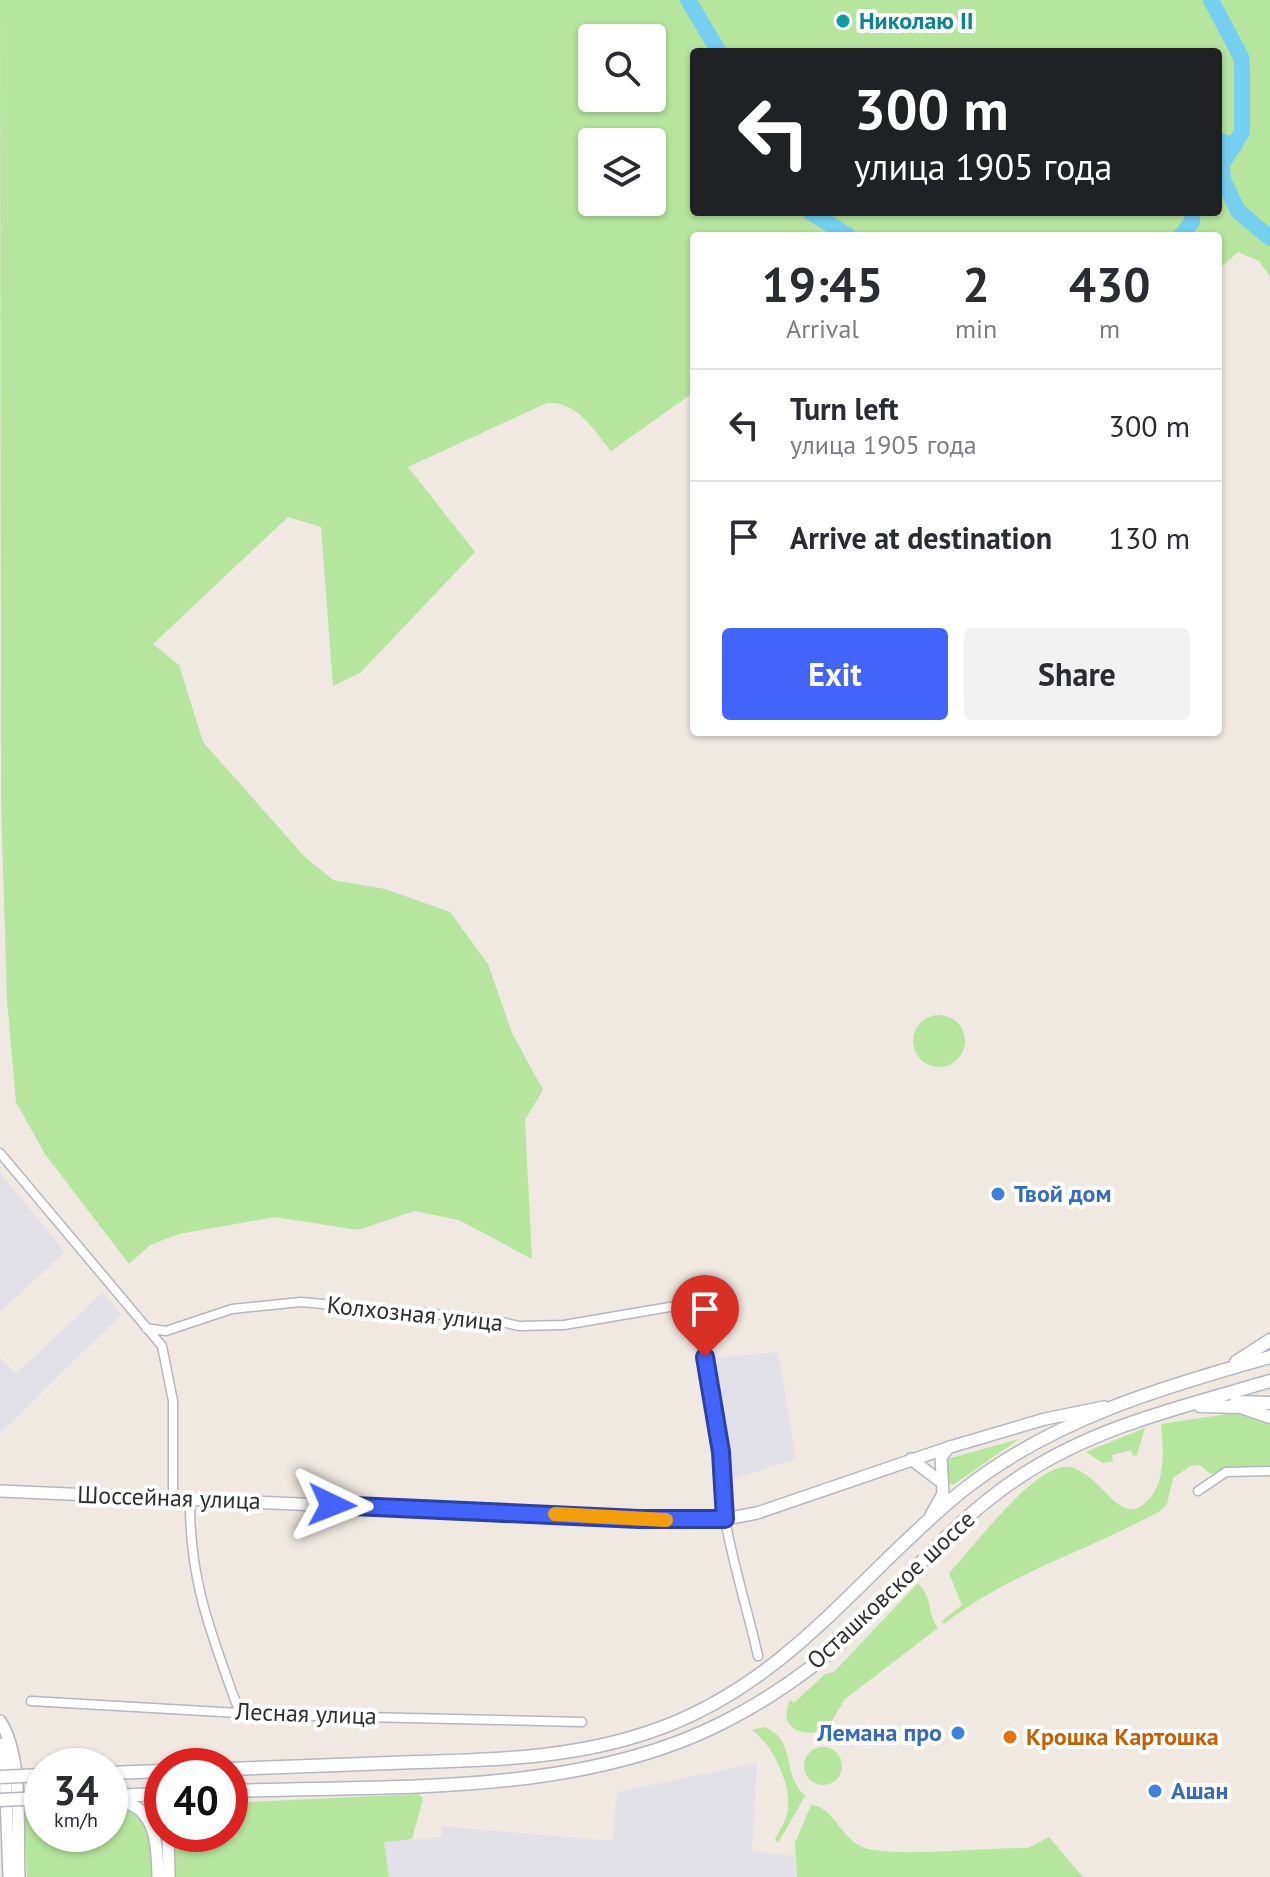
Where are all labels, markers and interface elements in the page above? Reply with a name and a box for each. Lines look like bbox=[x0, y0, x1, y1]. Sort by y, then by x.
place label: Николаю II bbox=[859, 5, 974, 36]
marker: Николаю II bbox=[834, 12, 852, 30]
map controls bbox=[578, 24, 666, 216]
button: search bbox=[578, 24, 666, 112]
text: 300 m bbox=[854, 73, 1009, 145]
icon: left bbox=[722, 80, 826, 184]
button: layers bbox=[578, 128, 666, 216]
text: улица 1905 года bbox=[854, 143, 1112, 190]
text: 19:45 bbox=[762, 253, 883, 315]
text: 2 bbox=[962, 253, 990, 315]
text: 430 bbox=[1069, 253, 1150, 315]
text: Arrival bbox=[786, 312, 859, 345]
text: min bbox=[955, 312, 997, 345]
text: m bbox=[1099, 312, 1120, 345]
text: Turn left bbox=[790, 389, 898, 428]
icon: left bbox=[722, 403, 766, 447]
text: 300 m bbox=[1109, 406, 1190, 445]
text: улица 1905 года bbox=[790, 428, 977, 461]
icon: arrive bbox=[722, 515, 766, 559]
text: Arrive at destination bbox=[790, 518, 1052, 557]
text: 130 m bbox=[1109, 518, 1190, 557]
button: Exit bbox=[722, 628, 948, 720]
button: Share bbox=[964, 628, 1190, 720]
place label: Твой дом bbox=[1014, 1178, 1111, 1209]
marker: Твой дом bbox=[989, 1185, 1007, 1203]
pin bbox=[671, 1275, 739, 1357]
icon: arrive bbox=[683, 1287, 727, 1331]
street label: Колхозная улица bbox=[325, 1289, 505, 1338]
position arrow bbox=[290, 1463, 374, 1547]
street label: Шоссейная улица bbox=[77, 1479, 261, 1516]
street label: Осташковское шоссе bbox=[800, 1504, 981, 1676]
street label: Лесная улица bbox=[234, 1696, 377, 1731]
place label: Лемана про bbox=[816, 1717, 942, 1748]
place label: Крошка Картошка bbox=[1026, 1721, 1219, 1752]
marker: Лемана про bbox=[949, 1724, 967, 1742]
marker: Крошка Картошка bbox=[1001, 1728, 1019, 1746]
speed limit sign: 40 bbox=[144, 1748, 248, 1852]
text: 34 bbox=[53, 1764, 99, 1816]
place label: Ашан bbox=[1171, 1775, 1228, 1806]
marker: Ашан bbox=[1146, 1782, 1164, 1800]
text: km/h bbox=[54, 1807, 98, 1833]

